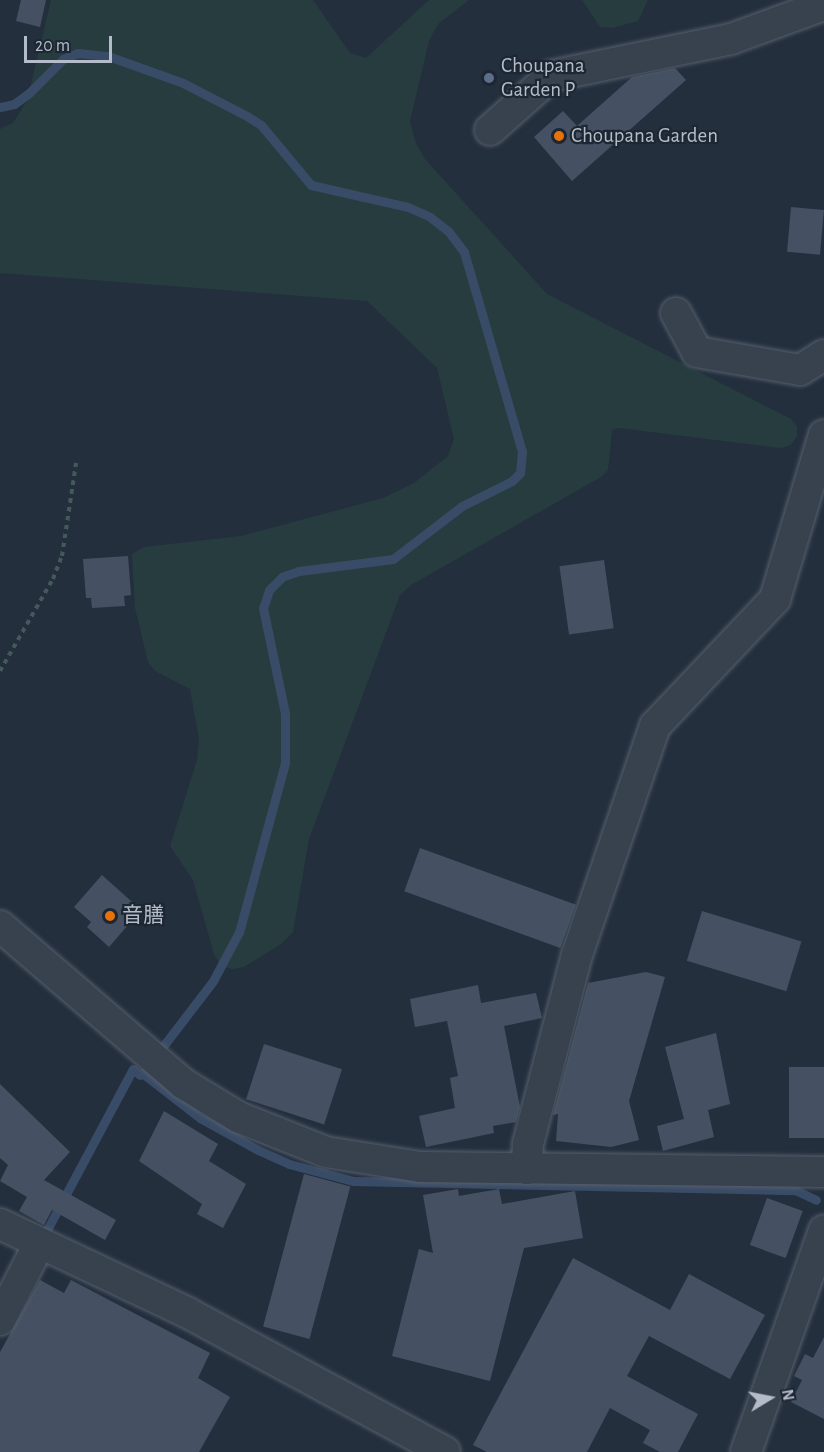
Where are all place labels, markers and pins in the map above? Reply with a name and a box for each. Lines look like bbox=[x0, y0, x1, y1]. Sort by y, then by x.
place label: Choupana Garden P bbox=[501, 53, 585, 103]
marker: Choupana Garden P bbox=[482, 71, 496, 85]
place label: Choupana Garden bbox=[571, 123, 718, 149]
marker: Choupana Garden bbox=[552, 129, 566, 143]
place label: 音膳 bbox=[122, 903, 164, 929]
marker: 音膳 bbox=[103, 909, 117, 923]

